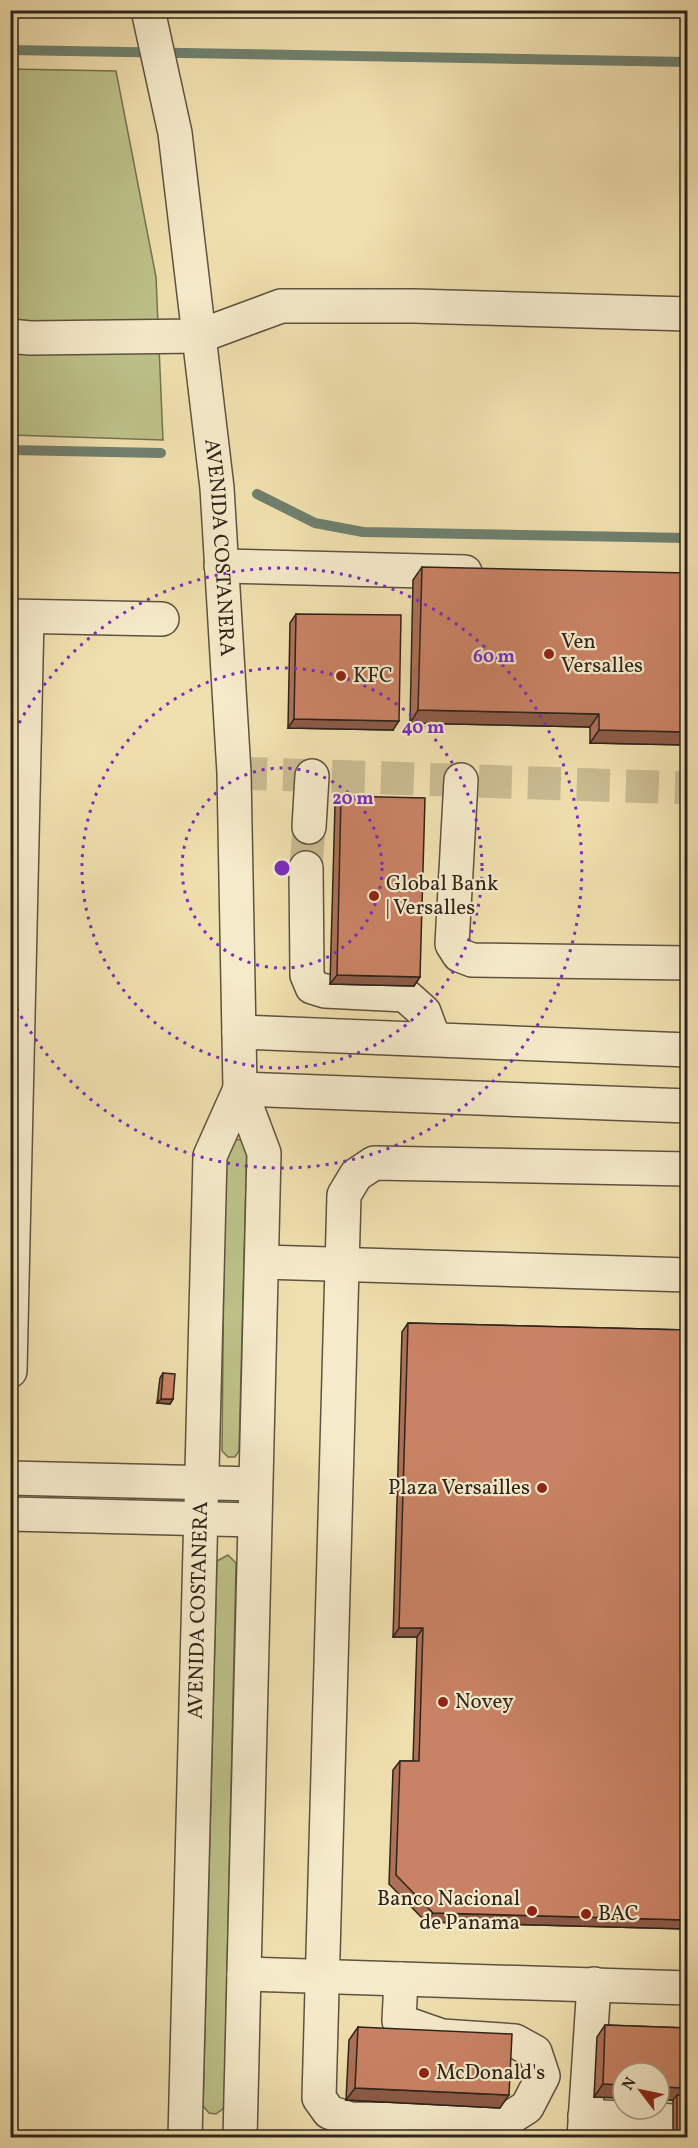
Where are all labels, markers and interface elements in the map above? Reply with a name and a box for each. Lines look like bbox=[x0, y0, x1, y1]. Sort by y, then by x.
street label: AVENIDA COSTANERA bbox=[197, 437, 242, 657]
place label: Ven Versalles bbox=[561, 628, 643, 681]
text: 60 m bbox=[473, 645, 515, 670]
marker: Ven Versalles bbox=[542, 647, 556, 661]
place label: KFC bbox=[353, 662, 393, 691]
marker: KFC bbox=[334, 669, 348, 683]
text: 40 m bbox=[402, 716, 444, 741]
text: 20 m bbox=[332, 787, 374, 812]
centre of rings bbox=[272, 858, 292, 878]
place label: Global Bank | Versalles bbox=[386, 870, 499, 923]
marker: Global Bank | Versalles bbox=[367, 889, 381, 903]
place label: Plaza Versailles bbox=[388, 1474, 530, 1503]
marker: Plaza Versailles bbox=[535, 1481, 549, 1495]
street label: AVENIDA COSTANERA bbox=[181, 1501, 216, 1720]
place label: Novey bbox=[455, 1688, 514, 1717]
marker: Novey bbox=[436, 1695, 450, 1709]
place label: Banco Nacional de Panama bbox=[377, 1885, 520, 1938]
place label: BAC bbox=[598, 1900, 639, 1929]
marker: Banco Nacional de Panama bbox=[525, 1904, 539, 1918]
marker: BAC bbox=[579, 1907, 593, 1921]
place label: McDonald's bbox=[436, 2059, 545, 2088]
north arrow bbox=[611, 2061, 671, 2121]
marker: McDonald's bbox=[417, 2066, 431, 2080]
text: N bbox=[618, 2073, 643, 2095]

